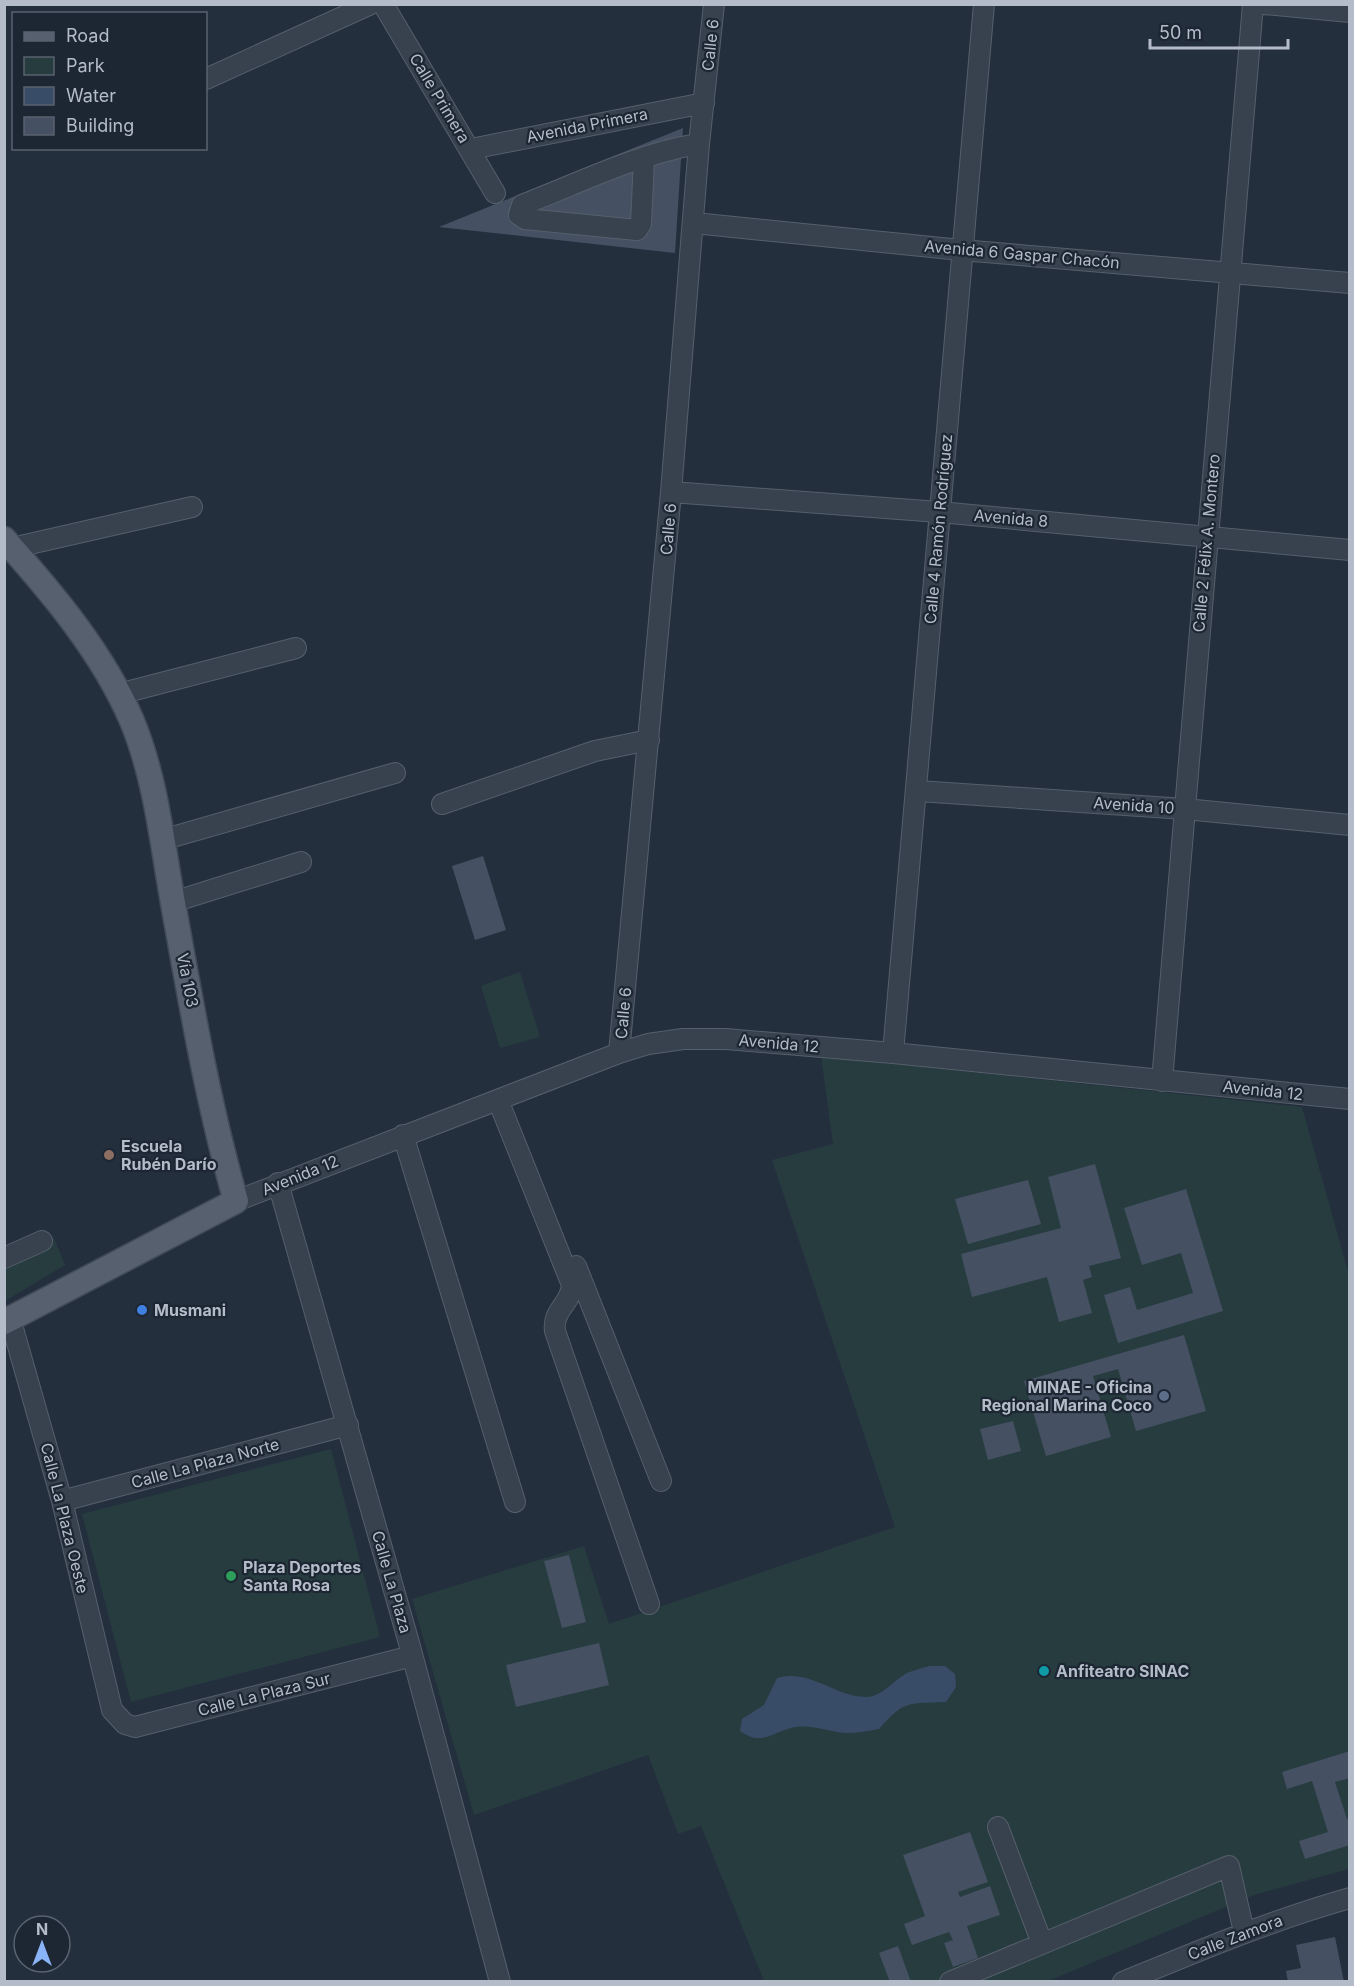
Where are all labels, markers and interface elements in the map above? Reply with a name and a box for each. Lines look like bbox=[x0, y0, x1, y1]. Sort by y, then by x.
legend bbox=[12, 12, 207, 150]
scale bar bbox=[1150, 12, 1288, 50]
street label: Calle 6 bbox=[697, 18, 723, 72]
text: 50 m bbox=[1159, 22, 1202, 43]
text: Road bbox=[66, 25, 109, 46]
street label: Calle Primera bbox=[405, 50, 475, 146]
text: Park bbox=[66, 55, 105, 76]
text: Water bbox=[66, 85, 116, 106]
street label: Avenida Primera bbox=[525, 103, 649, 147]
text: Building bbox=[66, 115, 134, 136]
street label: Avenida 6 Gaspar Chacón bbox=[923, 235, 1121, 273]
street label: Calle 4 Ramón Rodríguez bbox=[920, 433, 956, 625]
street label: Calle 2 Félix A. Montero bbox=[1188, 453, 1224, 633]
street label: Calle 6 bbox=[656, 502, 680, 556]
street label: Avenida 8 bbox=[973, 505, 1049, 531]
street label: Avenida 10 bbox=[1093, 792, 1175, 818]
street label: Vía 103 bbox=[173, 951, 203, 1009]
street label: Calle 6 bbox=[611, 986, 635, 1040]
street label: Avenida 12 bbox=[738, 1030, 820, 1056]
street label: Avenida 12 bbox=[1222, 1076, 1304, 1104]
place label: Escuela Rubén Darío bbox=[121, 1136, 217, 1174]
marker: Escuela Rubén Darío bbox=[102, 1148, 116, 1162]
street label: Avenida 12 bbox=[259, 1151, 341, 1199]
place label: Musmani bbox=[154, 1300, 226, 1320]
marker: Musmani bbox=[135, 1303, 149, 1317]
place label: MINAE - Oficina Regional Marina Coco bbox=[981, 1377, 1152, 1415]
marker: MINAE - Oficina Regional Marina Coco bbox=[1157, 1389, 1171, 1403]
street label: Calle La Plaza Norte bbox=[129, 1434, 281, 1492]
street label: Calle La Plaza Oeste bbox=[37, 1441, 93, 1595]
street label: Calle La Plaza bbox=[368, 1528, 416, 1636]
place label: Plaza Deportes Santa Rosa bbox=[243, 1557, 361, 1595]
marker: Plaza Deportes Santa Rosa bbox=[224, 1569, 238, 1583]
place label: Anfiteatro SINAC bbox=[1056, 1661, 1189, 1681]
marker: Anfiteatro SINAC bbox=[1037, 1664, 1051, 1678]
street label: Calle La Plaza Sur bbox=[196, 1668, 332, 1720]
street label: Calle Zamora bbox=[1185, 1910, 1285, 1964]
north arrow bbox=[12, 1914, 72, 1974]
text: N bbox=[36, 1919, 48, 1939]

